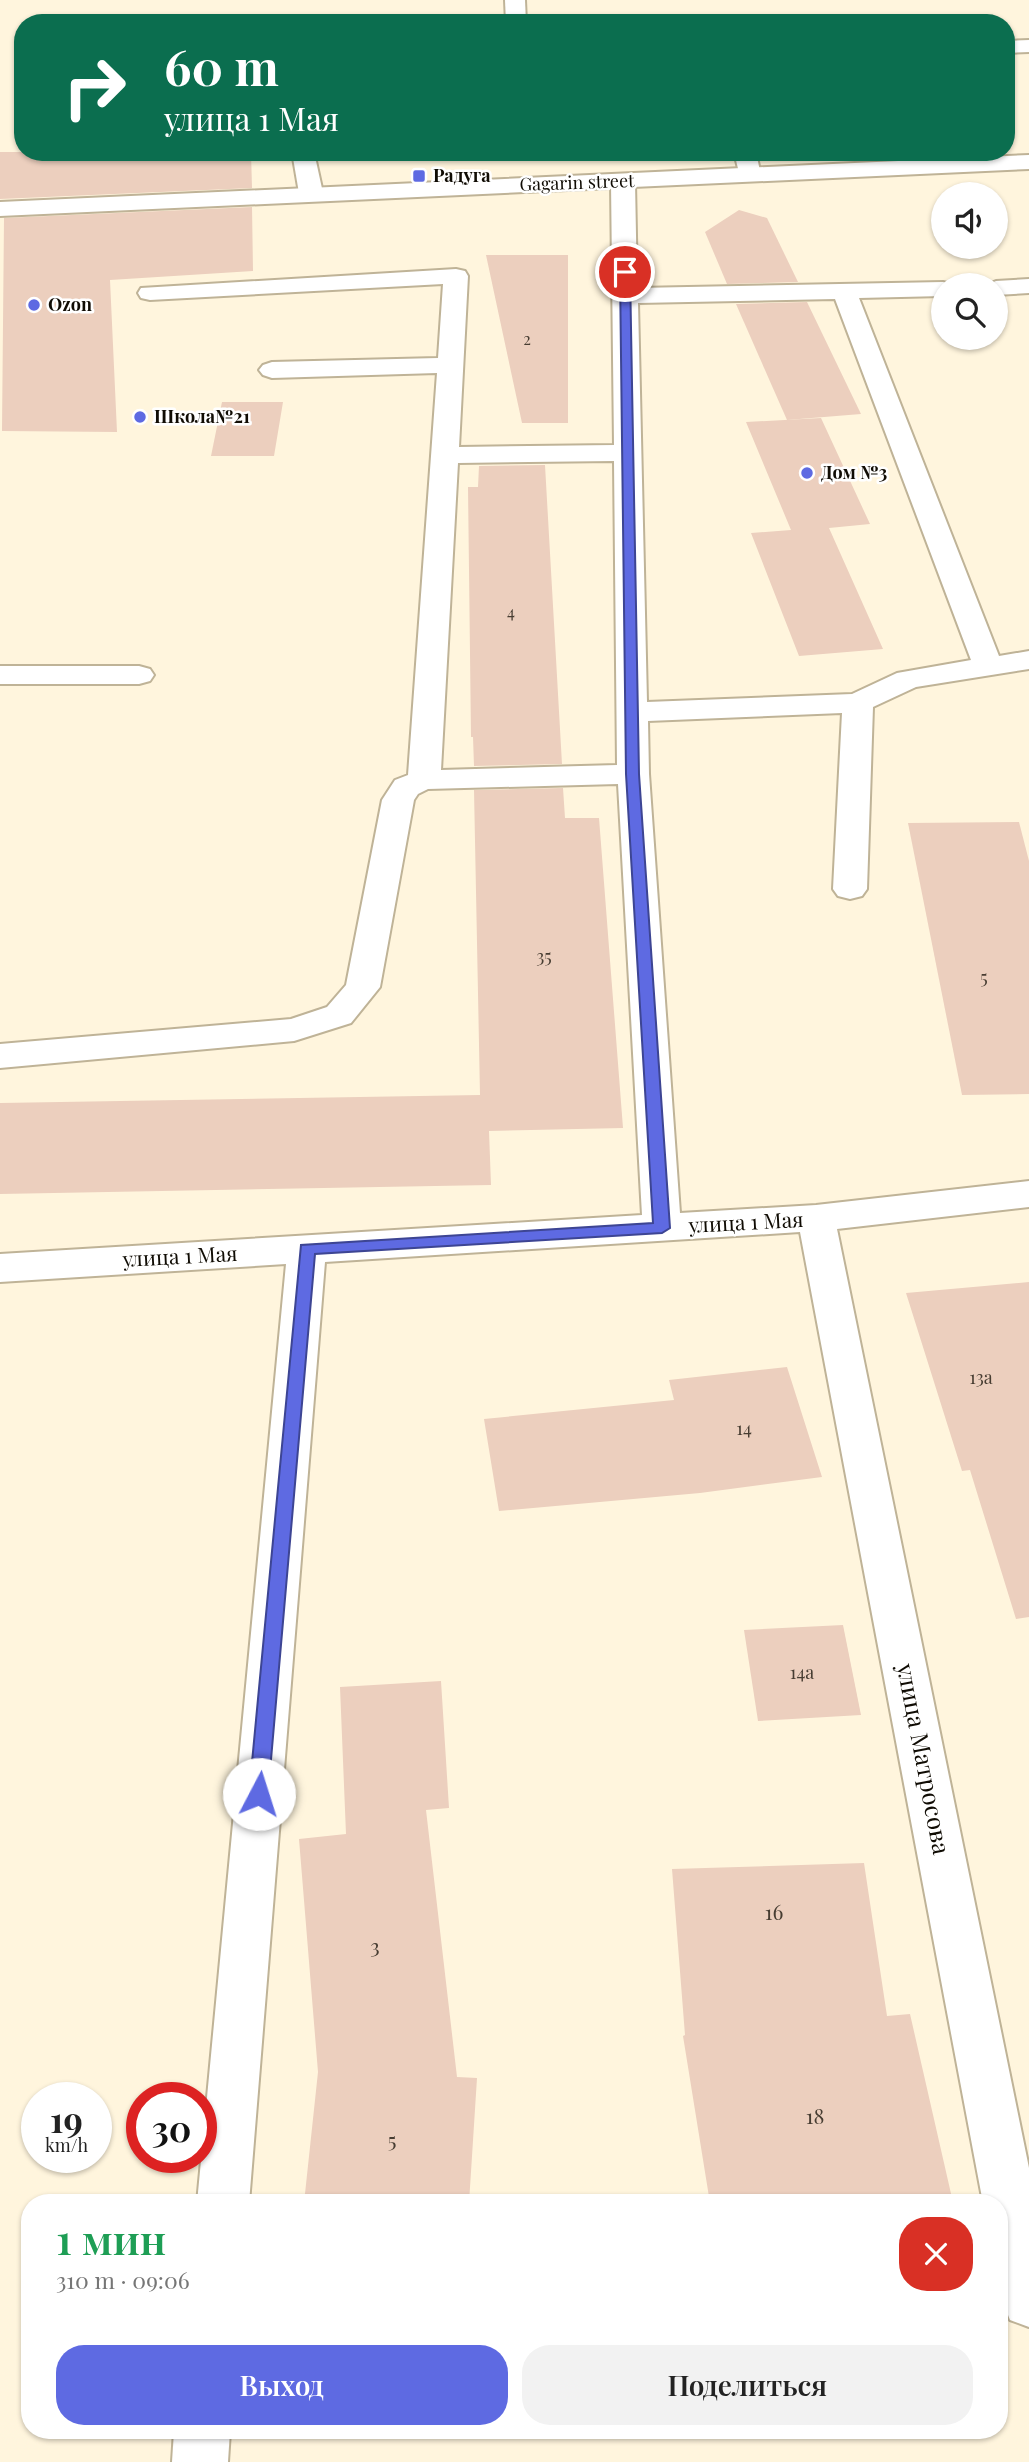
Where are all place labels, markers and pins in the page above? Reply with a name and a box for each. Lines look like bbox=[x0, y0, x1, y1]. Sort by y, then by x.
place label: Радуга bbox=[433, 163, 491, 187]
marker: Радуга bbox=[411, 168, 427, 184]
pin bbox=[595, 242, 655, 302]
place label: Ozon bbox=[48, 292, 92, 316]
marker: Ozon bbox=[26, 297, 42, 313]
place label: Школа№21 bbox=[154, 404, 250, 428]
marker: Школа№21 bbox=[132, 409, 148, 425]
place label: Дом №3 bbox=[821, 460, 888, 484]
marker: Дом №3 bbox=[799, 465, 815, 481]

